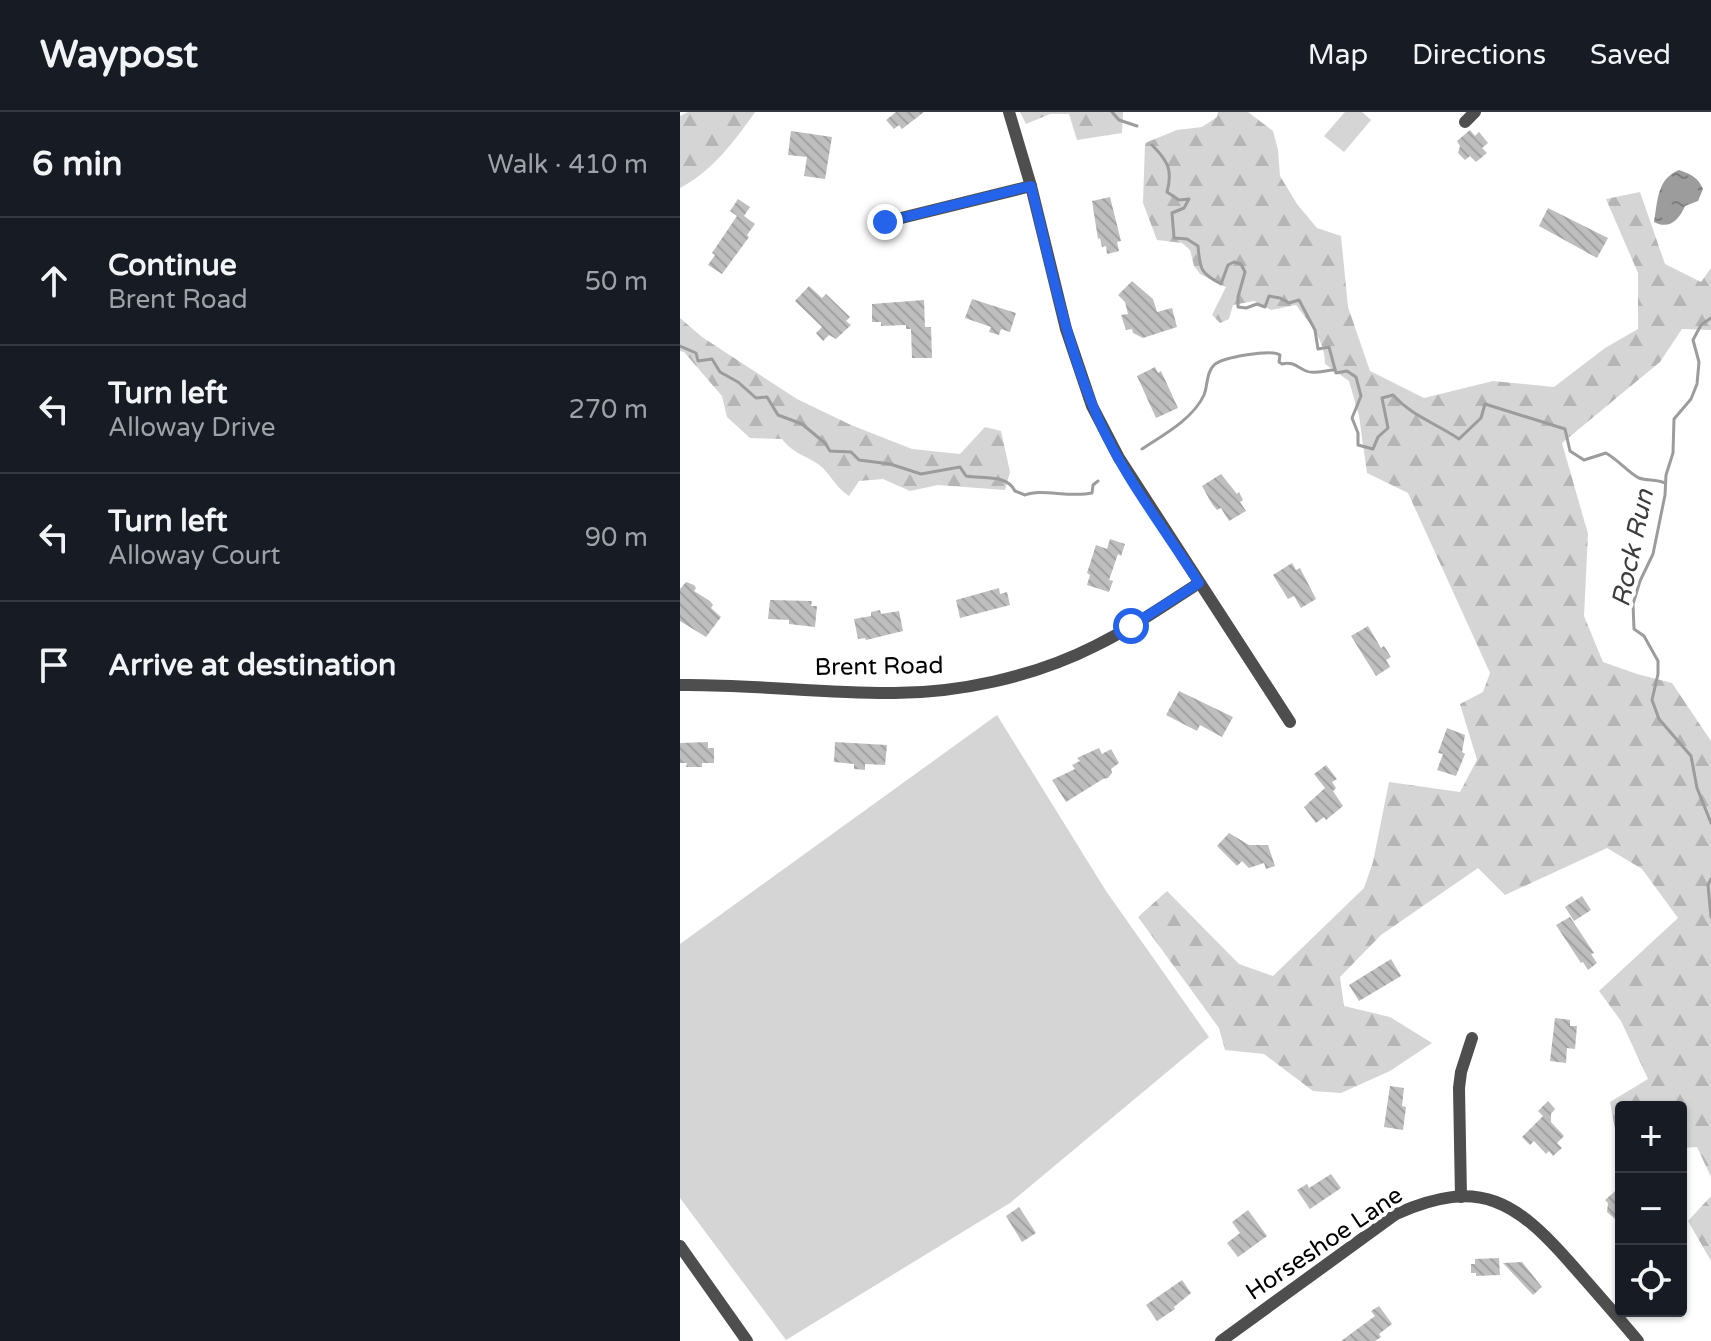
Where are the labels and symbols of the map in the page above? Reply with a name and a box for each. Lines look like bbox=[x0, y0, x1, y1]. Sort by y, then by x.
route end bbox=[867, 204, 903, 240]
water label: Rock Run bbox=[1605, 485, 1660, 610]
route start bbox=[1113, 608, 1149, 644]
street label: Brent Road bbox=[814, 651, 944, 682]
street label: Horseshoe Lane bbox=[1240, 1180, 1408, 1307]

